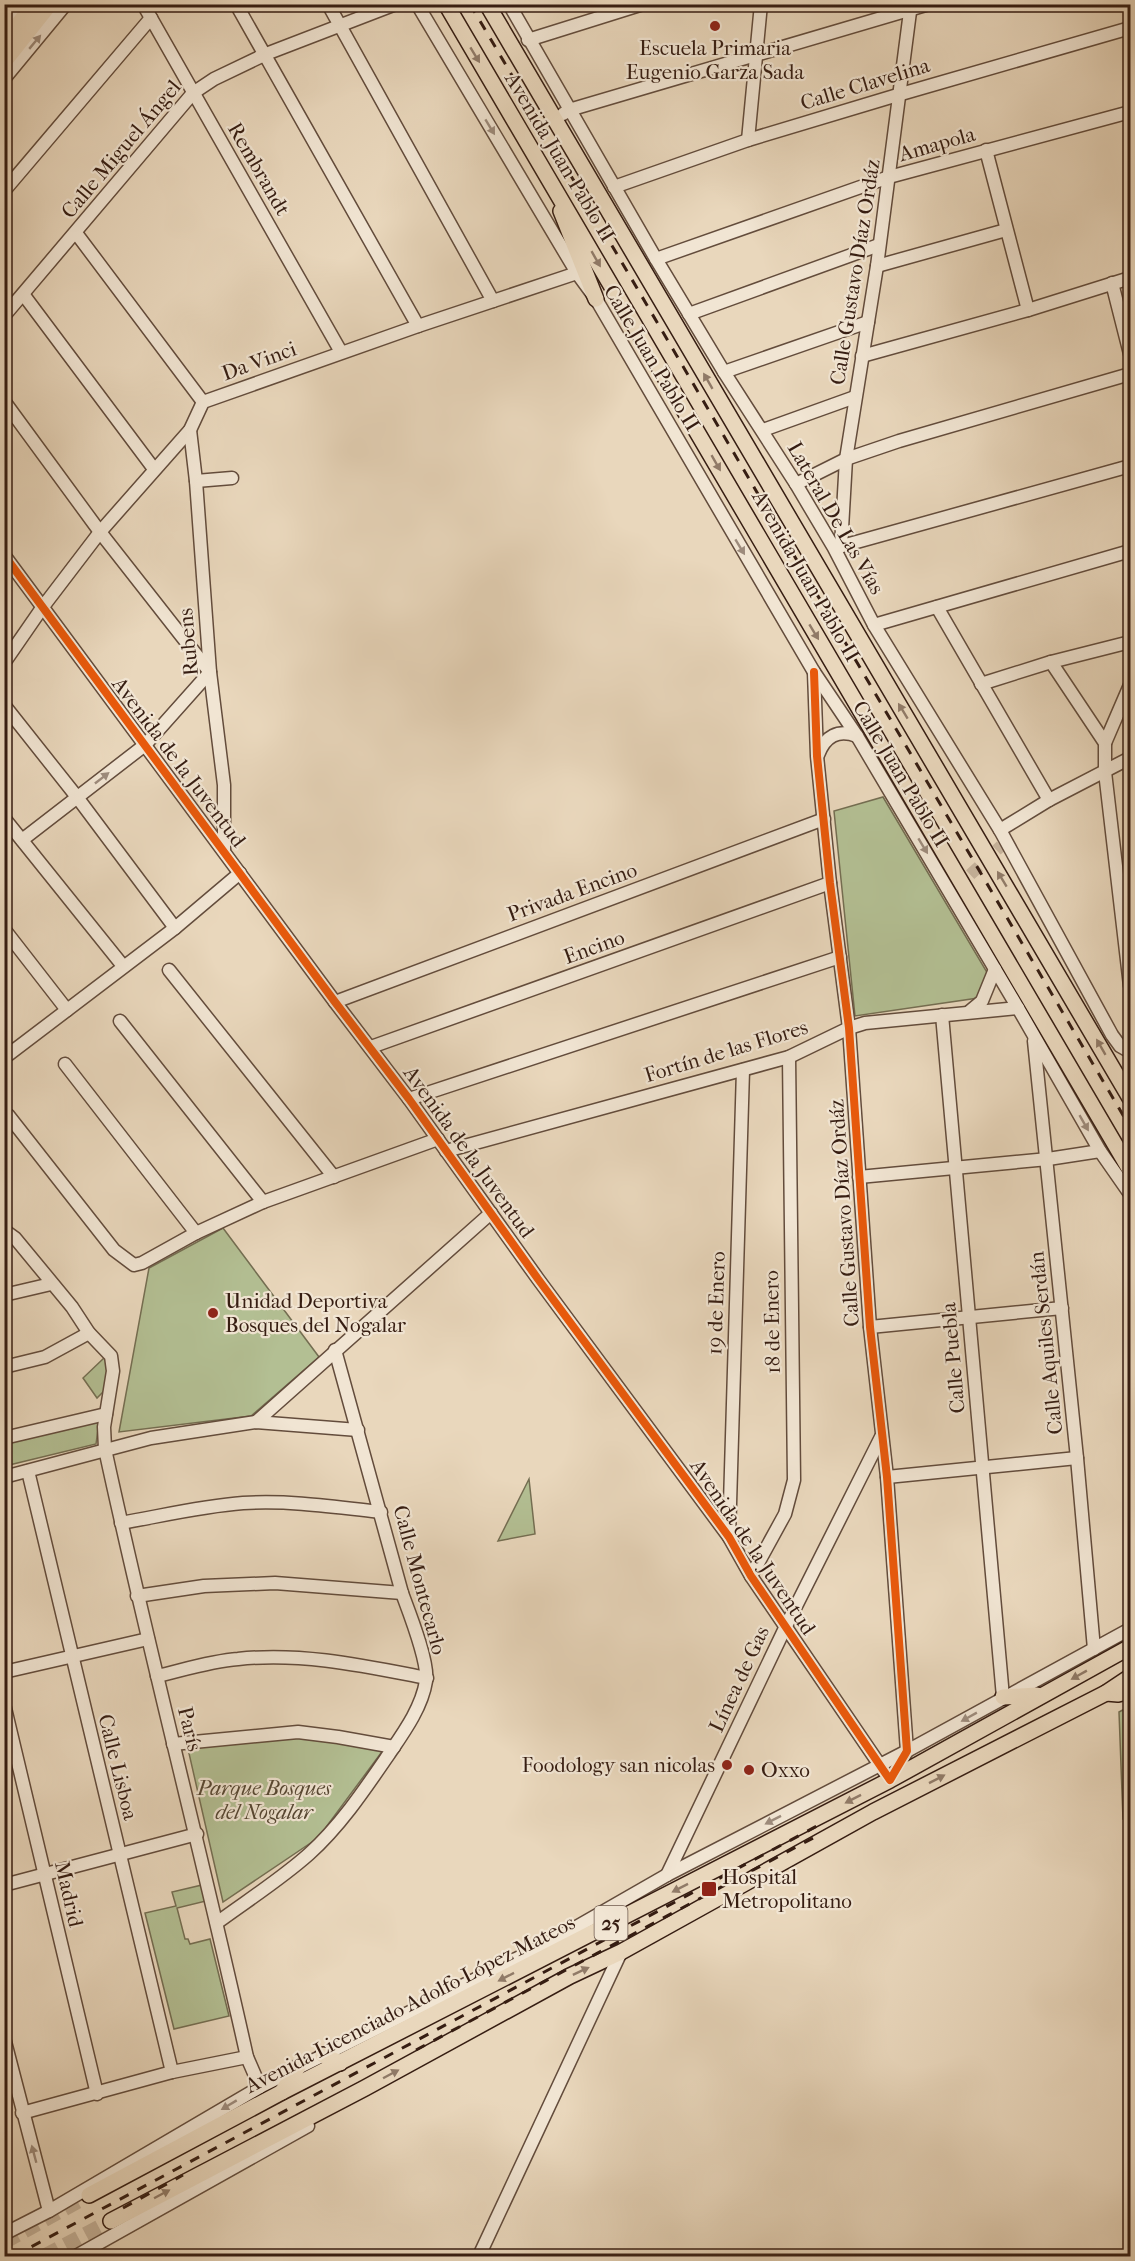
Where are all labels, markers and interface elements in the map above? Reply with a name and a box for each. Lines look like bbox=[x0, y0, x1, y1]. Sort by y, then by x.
marker: Escuela Primaria Eugenio Garza Sada bbox=[708, 19, 722, 33]
one-way arrow bbox=[29, 34, 42, 50]
place label: Escuela Primaria Eugenio Garza Sada bbox=[626, 36, 804, 84]
one-way arrow bbox=[470, 47, 481, 63]
street label: Calle Clavelina bbox=[798, 53, 933, 115]
street label: Avenida Juan Pablo II bbox=[499, 67, 620, 246]
street label: Calle Miguel Ángel bbox=[56, 75, 186, 223]
street label: Rembrandt bbox=[223, 118, 295, 220]
one-way arrow bbox=[485, 119, 495, 136]
street label: Amapola bbox=[895, 122, 978, 167]
street label: Calle Gustavo Díaz Ordáz bbox=[825, 157, 885, 387]
one-way arrow bbox=[591, 251, 601, 268]
street label: Calle Juan Pablo II bbox=[599, 281, 705, 435]
street label: Da Vinci bbox=[218, 336, 300, 386]
one-way arrow bbox=[702, 373, 713, 389]
street label: Lateral De Las Vías bbox=[783, 438, 889, 599]
one-way arrow bbox=[711, 455, 721, 472]
street label: Avenida Juan Pablo II bbox=[747, 485, 865, 666]
one-way arrow bbox=[735, 539, 746, 555]
street label: Rubens bbox=[173, 607, 203, 677]
one-way arrow bbox=[809, 624, 820, 640]
street label: Avenida de la Juventud bbox=[107, 672, 251, 852]
street label: Calle Juan Pablo II bbox=[848, 697, 954, 851]
one-way arrow bbox=[898, 702, 908, 719]
one-way arrow bbox=[94, 773, 109, 785]
one-way arrow bbox=[917, 838, 928, 854]
street label: Privada Encino bbox=[504, 857, 640, 927]
one-way arrow bbox=[997, 870, 1007, 887]
street label: Encino bbox=[560, 925, 628, 969]
street label: Fortín de las Flores bbox=[641, 1015, 811, 1087]
one-way arrow bbox=[1096, 1038, 1106, 1055]
street label: Avenida de la Juventud bbox=[398, 1061, 540, 1243]
street label: Calle Gustavo Díaz Ordáz bbox=[824, 1098, 864, 1328]
one-way arrow bbox=[1079, 1115, 1089, 1132]
street label: Calle Aquiles Serdán bbox=[1024, 1250, 1068, 1436]
street label: 19 de Enero bbox=[702, 1251, 730, 1355]
street label: 18 de Enero bbox=[759, 1270, 785, 1374]
place label: Unidad Deportiva Bosques del Nogalar bbox=[225, 1289, 406, 1337]
street label: Calle Puebla bbox=[936, 1301, 970, 1415]
marker: Unidad Deportiva Bosques del Nogalar bbox=[206, 1306, 220, 1320]
street label: Avenida de la Juventud bbox=[685, 1454, 821, 1640]
street label: Calle Montecarlo bbox=[389, 1503, 451, 1657]
street label: Línea de Gas bbox=[704, 1622, 774, 1736]
one-way arrow bbox=[1070, 1670, 1087, 1680]
street label: París bbox=[173, 1704, 207, 1754]
street label: Calle Lisboa bbox=[93, 1712, 143, 1823]
one-way arrow bbox=[960, 1712, 977, 1722]
place label: Foodology san nicolas bbox=[522, 1753, 715, 1777]
marker: Foodology san nicolas bbox=[720, 1758, 734, 1772]
place label: Oxxo bbox=[761, 1758, 810, 1782]
marker: Oxxo bbox=[742, 1763, 756, 1777]
one-way arrow bbox=[929, 1775, 946, 1784]
park label: Parque Bosques del Nogalar bbox=[196, 1776, 332, 1824]
one-way arrow bbox=[845, 1794, 862, 1804]
one-way arrow bbox=[765, 1815, 782, 1825]
street label: Madrid bbox=[50, 1859, 88, 1930]
place label: Hospital Metropolitano bbox=[722, 1865, 852, 1913]
marker: Hospital Metropolitano bbox=[700, 1880, 718, 1898]
one-way arrow bbox=[671, 1883, 688, 1893]
road number: 25 bbox=[594, 1906, 628, 1940]
street label: Avenida Licenciado Adolfo López Mateos bbox=[240, 1910, 579, 2098]
one-way arrow bbox=[572, 1966, 589, 1975]
one-way arrow bbox=[498, 1973, 515, 1982]
one-way arrow bbox=[383, 2069, 400, 2079]
one-way arrow bbox=[220, 2100, 237, 2110]
one-way arrow bbox=[29, 2145, 38, 2163]
one-way arrow bbox=[154, 2189, 171, 2199]

